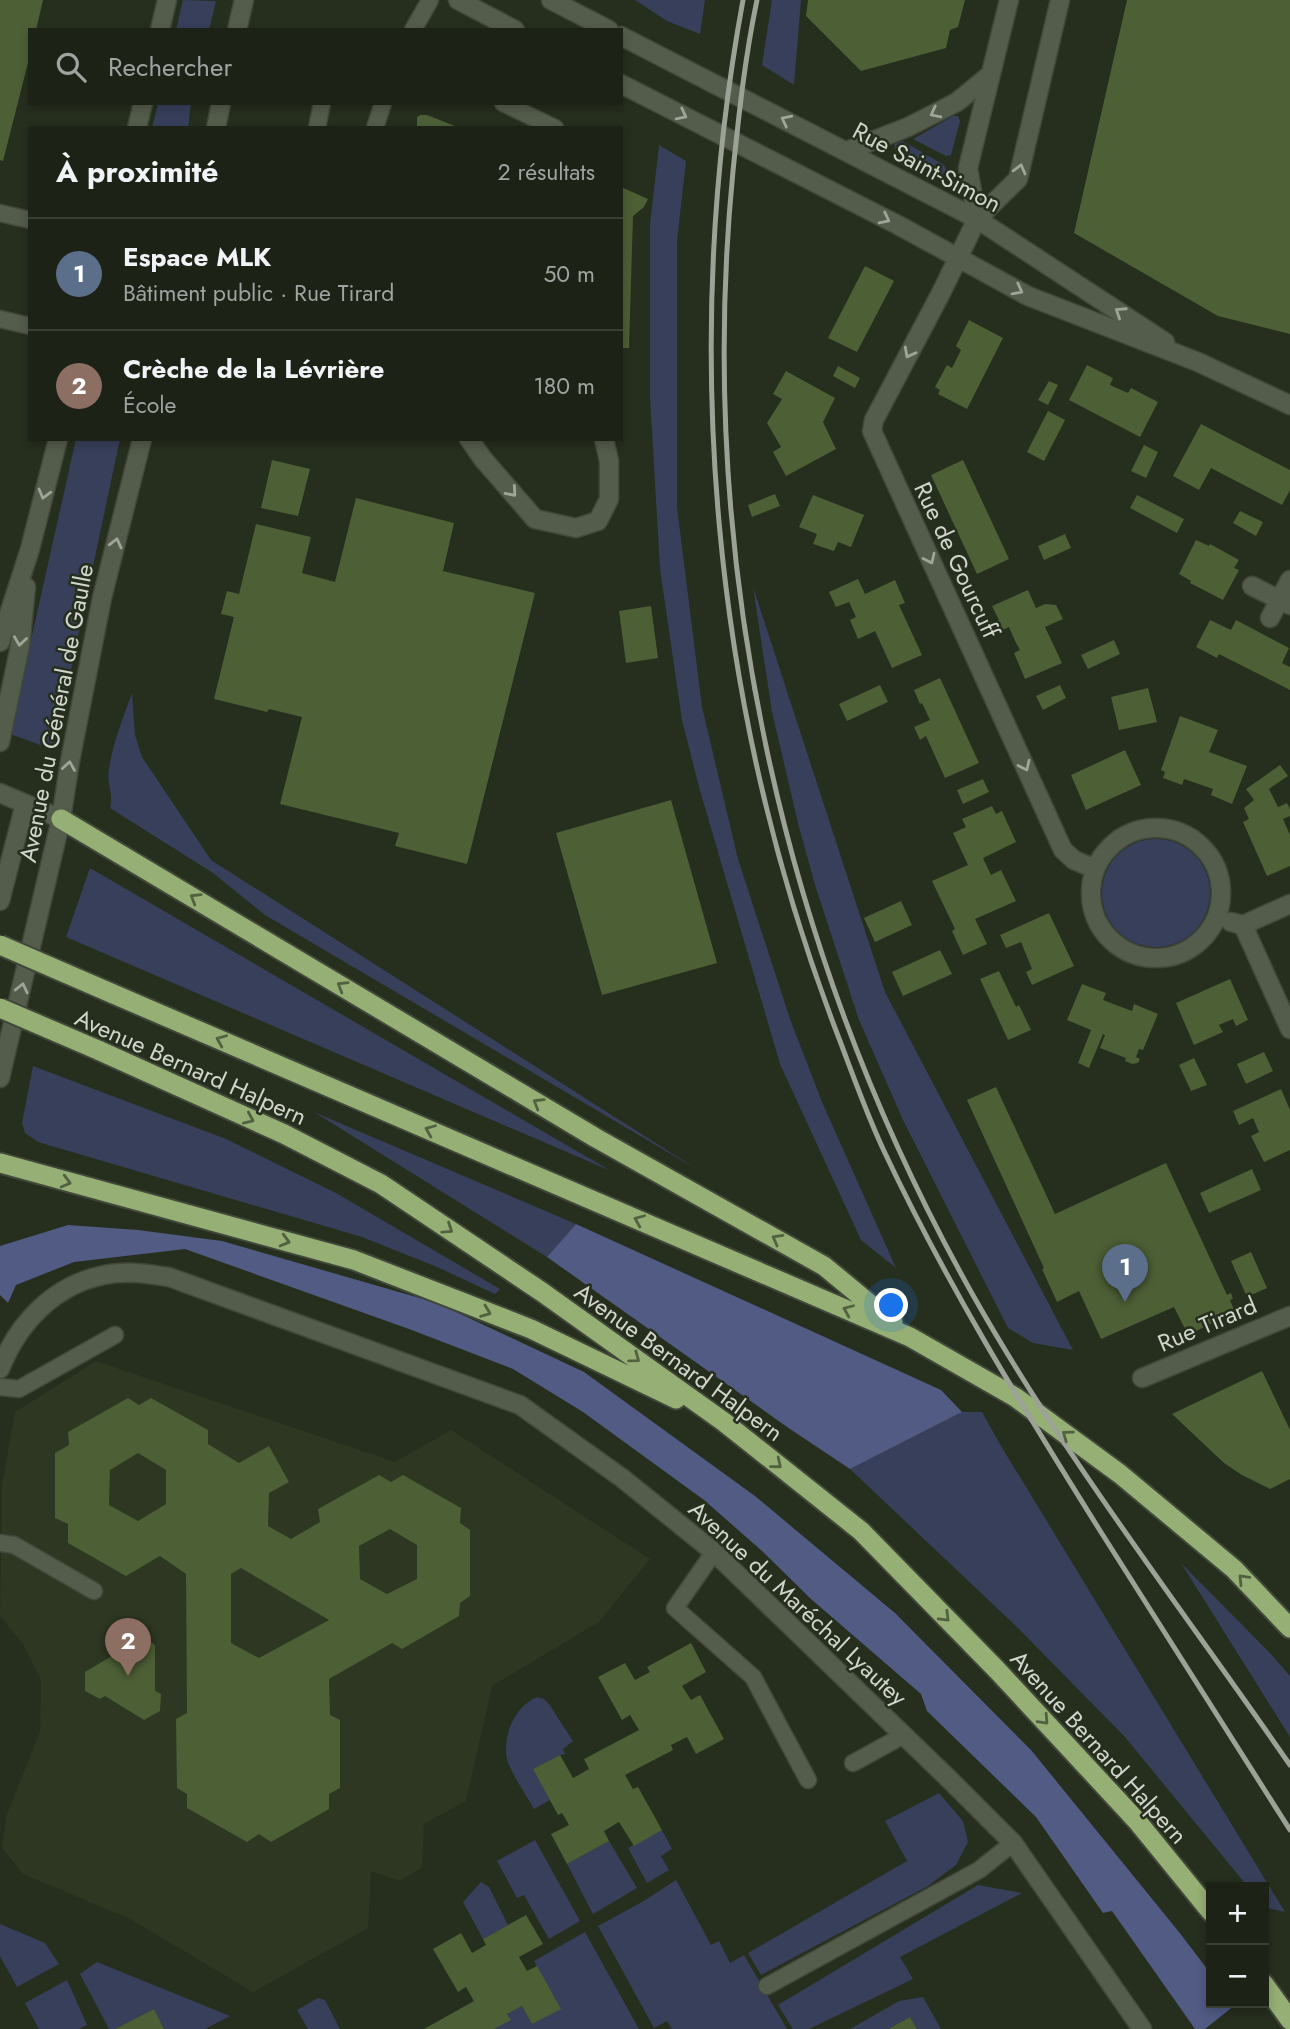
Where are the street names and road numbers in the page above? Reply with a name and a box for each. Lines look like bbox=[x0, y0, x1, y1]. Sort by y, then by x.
street label: Rue Saint-Simon bbox=[846, 113, 1008, 221]
street label: Rue de Gourcuff bbox=[905, 476, 1009, 645]
street label: Avenue du Général de Gaulle bbox=[10, 561, 102, 865]
street label: Avenue Bernard Halpern bbox=[70, 1000, 312, 1134]
street label: Avenue Bernard Halpern bbox=[567, 1274, 791, 1450]
street label: Rue Tirard bbox=[1152, 1287, 1262, 1361]
street label: Avenue du Maréchal Lyautey bbox=[681, 1492, 915, 1714]
street label: Avenue Bernard Halpern bbox=[1002, 1642, 1196, 1852]

